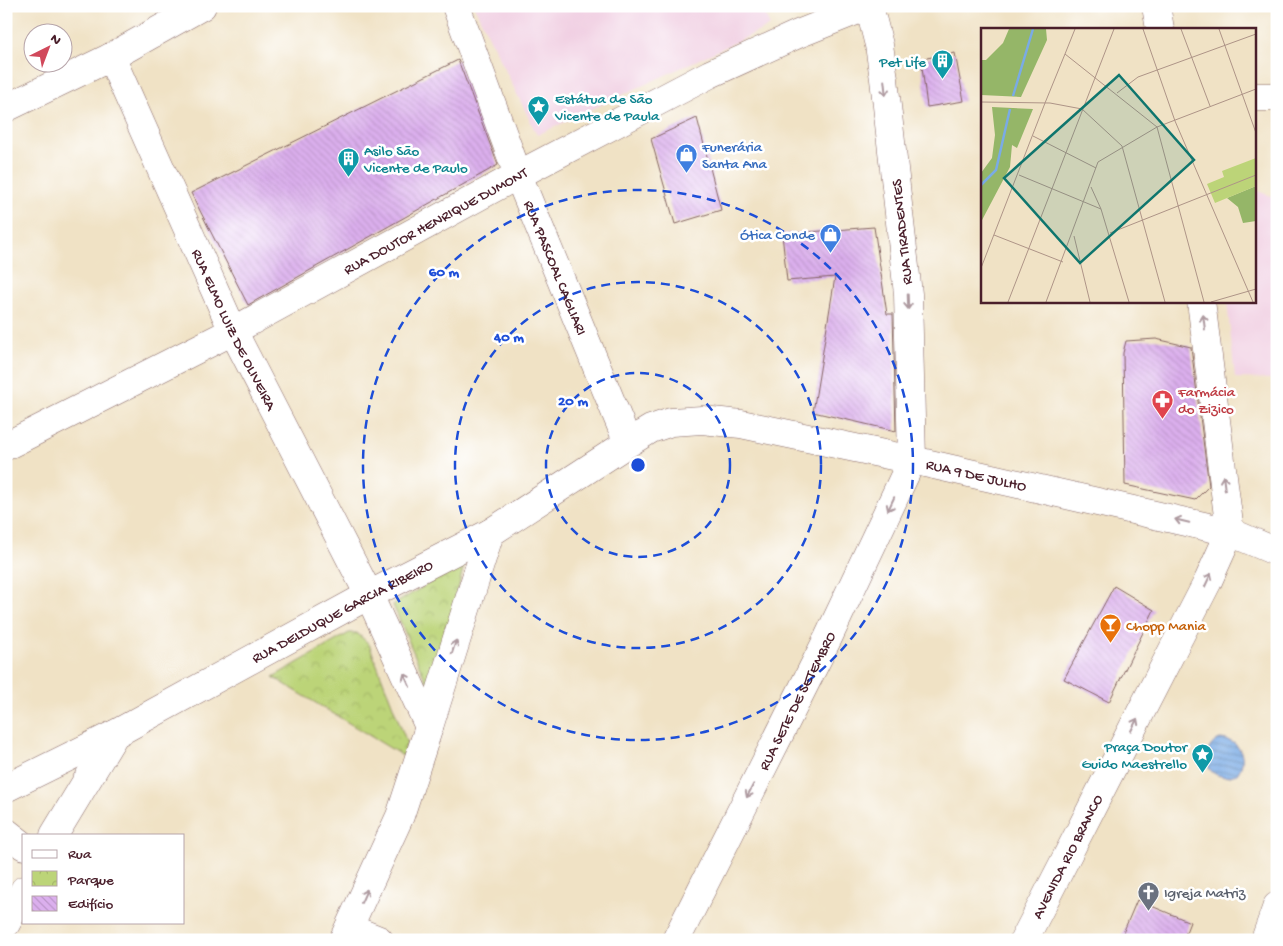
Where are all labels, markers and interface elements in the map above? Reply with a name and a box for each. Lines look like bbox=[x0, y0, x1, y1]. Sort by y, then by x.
north arrow bbox=[22, 22, 72, 72]
inset map bbox=[981, 28, 1256, 302]
text: N bbox=[46, 31, 64, 50]
building icon: Pet Life bbox=[930, 49, 954, 80]
place label: Pet Life bbox=[878, 54, 926, 72]
one-way arrow bbox=[880, 80, 890, 96]
place label: Estátua de São Vicente de Paula bbox=[554, 91, 660, 126]
place icon: Estátua de São Vicente de Paula bbox=[527, 95, 551, 126]
place label: Funerária Santa Ana bbox=[701, 139, 767, 174]
place label: Asilo São Vicente de Paulo bbox=[363, 143, 468, 178]
shop icon: Funerária Santa Ana bbox=[674, 143, 698, 174]
building icon: Asilo São Vicente de Paulo bbox=[336, 147, 360, 178]
street label: RUA DOUTOR HENRIQUE DUMONT bbox=[341, 164, 532, 280]
street label: RUA TIRADENTES bbox=[888, 178, 917, 285]
street label: RUA PASCOAL CAGLIARI bbox=[518, 198, 590, 338]
shop icon: Ótica Conde bbox=[819, 222, 843, 253]
place label: Ótica Conde bbox=[740, 227, 815, 245]
street label: RUA ELMO LUIZ DE OLIVEIRA bbox=[187, 247, 280, 415]
text: 60 m bbox=[429, 264, 460, 282]
one-way arrow bbox=[903, 294, 913, 310]
one-way arrow bbox=[1198, 314, 1208, 330]
text: 40 m bbox=[493, 329, 524, 347]
place label: Farmácia do Zizico bbox=[1177, 384, 1236, 419]
pharmacy icon: Farmácia do Zizico bbox=[1150, 388, 1174, 419]
text: 20 m bbox=[558, 393, 588, 411]
centre of rings bbox=[629, 456, 647, 474]
street label: RUA 9 DE JULHO bbox=[924, 456, 1028, 497]
one-way arrow bbox=[1219, 476, 1229, 492]
one-way arrow bbox=[886, 496, 895, 511]
one-way arrow bbox=[1175, 516, 1191, 525]
street label: RUA DELDUQUE GARCIA RIBEIRO bbox=[249, 557, 437, 668]
one-way arrow bbox=[1204, 573, 1213, 588]
bar icon: Chopp Mania bbox=[1098, 613, 1122, 644]
place label: Chopp Mania bbox=[1126, 618, 1206, 636]
street label: RUA SETE DE SETEMBRO bbox=[756, 629, 841, 774]
one-way arrow bbox=[449, 640, 459, 656]
one-way arrow bbox=[402, 673, 412, 688]
one-way arrow bbox=[1130, 718, 1139, 733]
place label: Praça Doutor Guido Maestrello bbox=[1082, 739, 1189, 774]
place icon: Praça Doutor Guido Maestrello bbox=[1191, 743, 1215, 774]
one-way arrow bbox=[745, 783, 755, 798]
street label: AVENIDA RIO BRANCO bbox=[1029, 792, 1108, 923]
legend bbox=[22, 834, 185, 924]
text: Rua bbox=[68, 846, 92, 864]
text: Parque bbox=[67, 872, 114, 890]
church icon: Igreja Matriz bbox=[1136, 880, 1160, 911]
place label: Igreja Matriz bbox=[1164, 885, 1246, 903]
one-way arrow bbox=[359, 889, 369, 904]
text: Edifício bbox=[68, 896, 114, 914]

